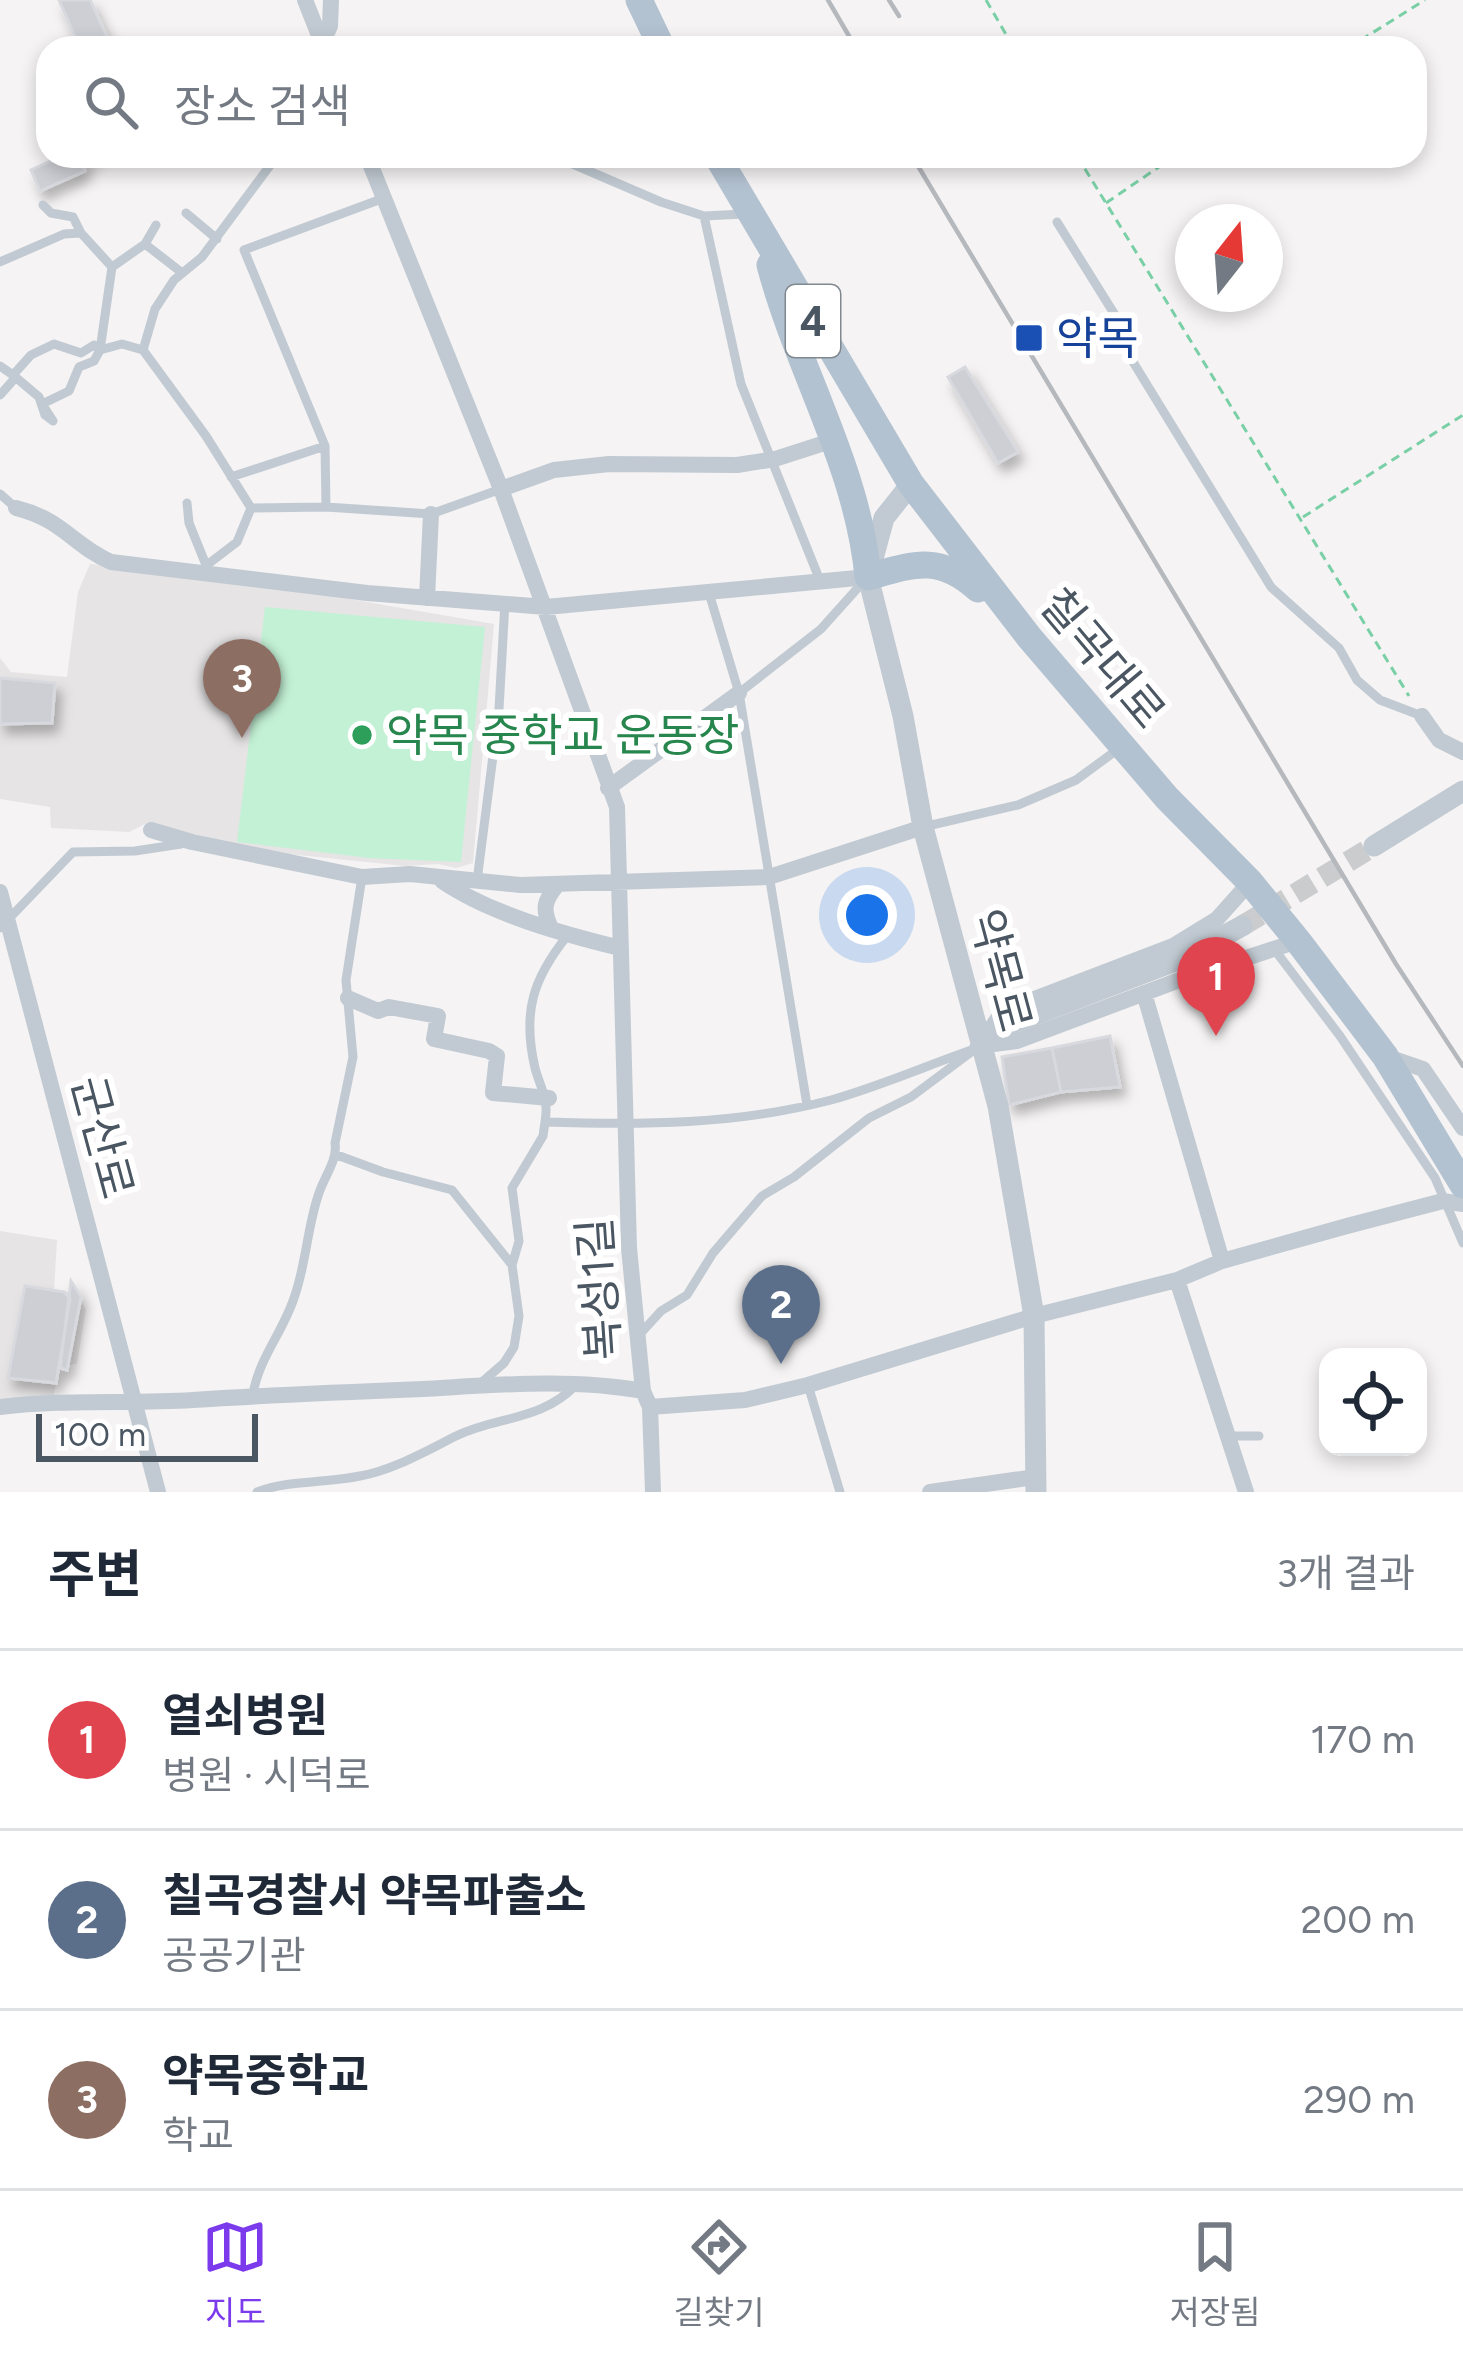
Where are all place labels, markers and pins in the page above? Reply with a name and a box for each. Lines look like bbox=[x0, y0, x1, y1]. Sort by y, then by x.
place label: 약목 bbox=[1056, 311, 1139, 365]
marker: 약목 bbox=[1013, 322, 1045, 354]
pin: 3 bbox=[203, 639, 281, 738]
place label: 약목 중학교 운동장 bbox=[386, 708, 739, 762]
marker: 약목 중학교 운동장 bbox=[349, 722, 375, 748]
pin: 1 bbox=[1177, 937, 1255, 1036]
pin: 2 bbox=[742, 1265, 820, 1364]

